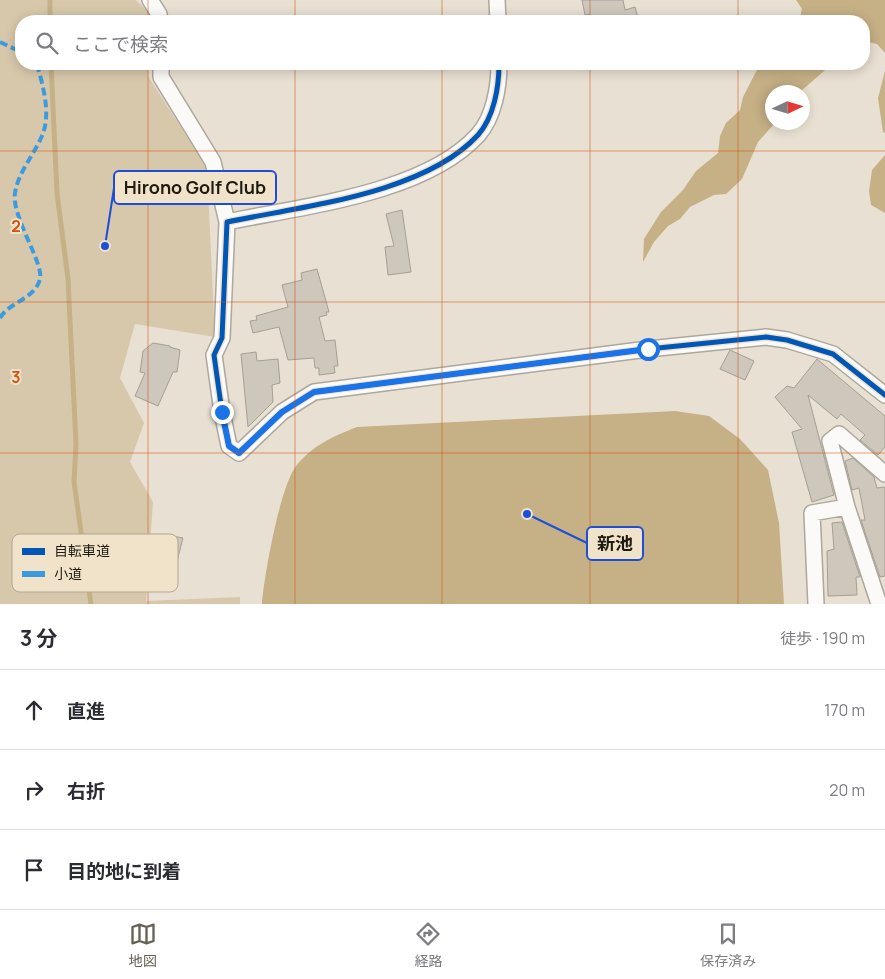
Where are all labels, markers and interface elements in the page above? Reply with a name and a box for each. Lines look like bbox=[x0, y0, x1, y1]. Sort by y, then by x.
search box bbox=[15, 15, 870, 70]
icon: search bbox=[33, 29, 61, 57]
text: ここで検索 bbox=[73, 31, 168, 57]
north arrow bbox=[765, 85, 810, 130]
callout: Hirono Golf Club bbox=[114, 171, 276, 204]
text: Hirono Golf Club bbox=[124, 175, 266, 199]
text: 2 bbox=[11, 215, 21, 237]
route start bbox=[637, 338, 660, 361]
text: 3 bbox=[11, 366, 21, 388]
route end bbox=[211, 401, 234, 424]
callout: 新池 bbox=[587, 527, 643, 560]
text: 新池 bbox=[597, 531, 633, 555]
legend bbox=[12, 534, 178, 592]
text: 自転車道 bbox=[54, 541, 110, 560]
text: 小道 bbox=[54, 564, 82, 583]
text: 3 分 bbox=[20, 624, 57, 652]
text: 徒歩 · 190 m bbox=[780, 627, 865, 649]
icon: ahead bbox=[20, 696, 48, 724]
text: 直進 bbox=[67, 698, 105, 724]
text: 170 m bbox=[824, 699, 865, 721]
icon: right bbox=[20, 776, 48, 804]
text: 右折 bbox=[67, 778, 105, 804]
text: 20 m bbox=[829, 779, 865, 801]
icon: arrive bbox=[20, 856, 48, 884]
text: 目的地に到着 bbox=[67, 858, 181, 884]
tab: 地図 bbox=[129, 920, 157, 970]
tab: 経路 bbox=[414, 920, 442, 970]
tab: 保存済み bbox=[700, 920, 756, 970]

